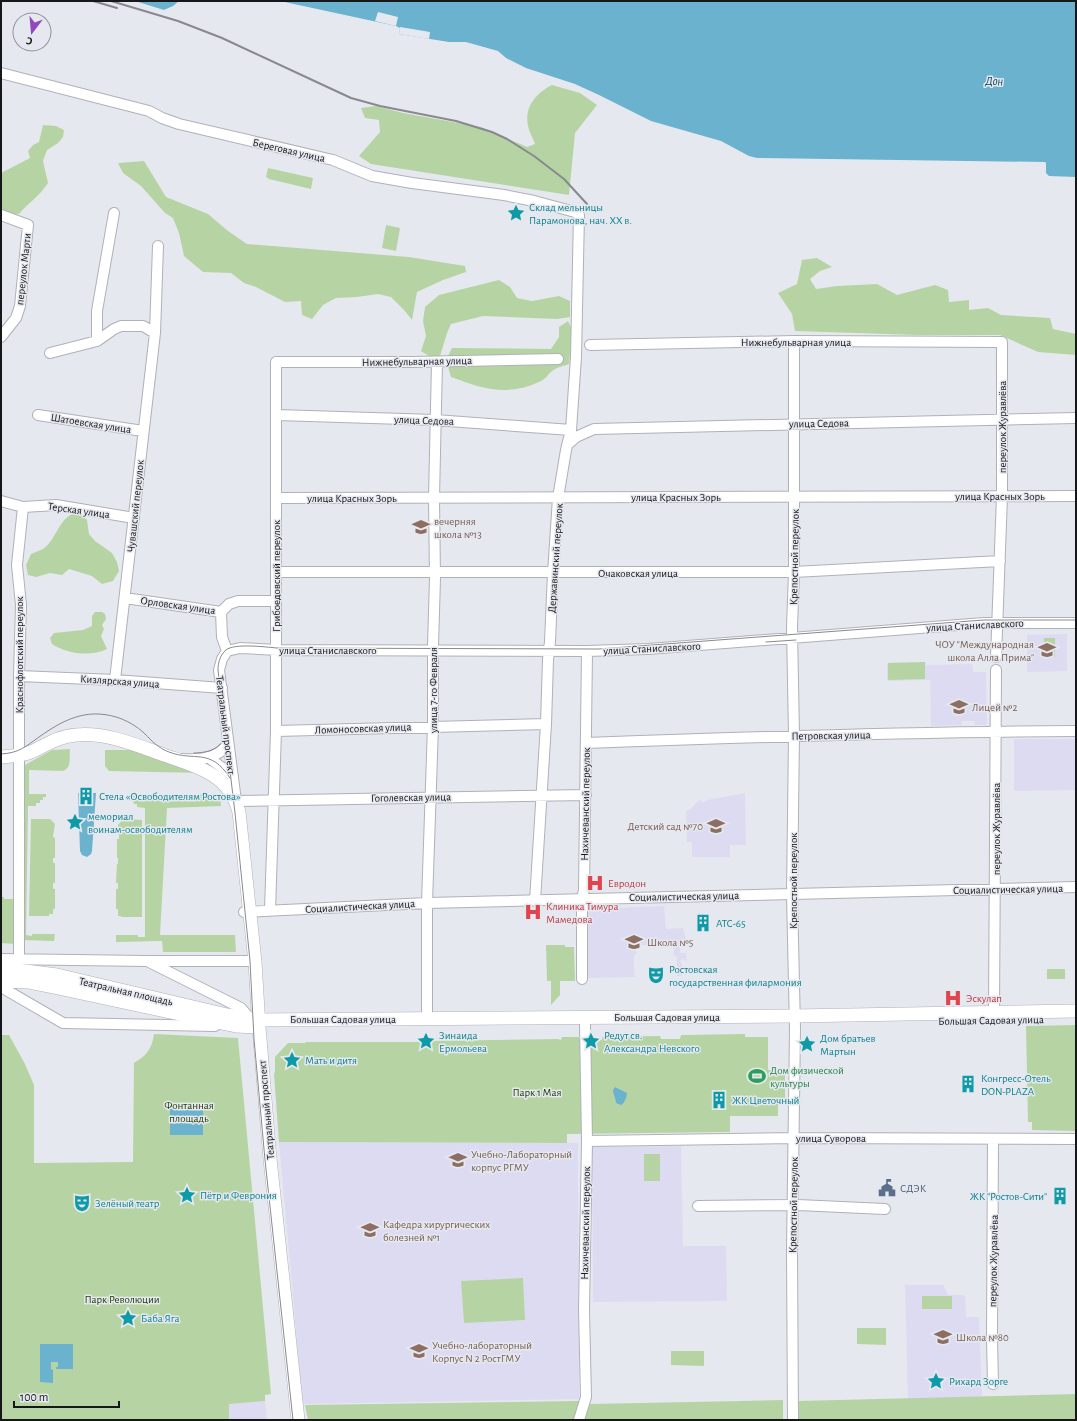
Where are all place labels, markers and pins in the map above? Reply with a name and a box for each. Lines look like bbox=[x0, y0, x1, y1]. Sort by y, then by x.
place label: Склад мельницы Парамонова, нач. XX в. bbox=[529, 202, 632, 226]
place icon: Склад мельницы Парамонова, нач. XX в. bbox=[506, 203, 526, 223]
place label: вечерняя школа №13 bbox=[434, 516, 482, 540]
school or university icon: вечерняя школа №13 bbox=[411, 517, 431, 537]
place label: ЧОУ "Международная школа Алла Прима" bbox=[935, 639, 1034, 663]
school or university icon: ЧОУ "Международная школа Алла Прима" bbox=[1037, 640, 1057, 660]
school or university icon: Лицей №2 bbox=[949, 697, 969, 717]
place label: Лицей №2 bbox=[972, 702, 1017, 713]
building icon: Стела «Освободителям Ростова» bbox=[76, 786, 96, 806]
place label: Стела «Освободителям Ростова» bbox=[99, 791, 241, 802]
place label: мемориал воинам-освободителям bbox=[88, 811, 193, 835]
place icon: мемориал воинам-освободителям bbox=[65, 812, 85, 832]
school or university icon: Детский сад №70 bbox=[706, 816, 726, 836]
place label: Детский сад №70 bbox=[627, 821, 703, 832]
hospital icon: Евродон bbox=[585, 873, 605, 893]
place label: Евродон bbox=[608, 878, 646, 889]
place label: Клиника Тимура Мамедова bbox=[546, 901, 618, 925]
hospital icon: Клиника Тимура Мамедова bbox=[523, 902, 543, 922]
building icon: АТС-65 bbox=[693, 913, 713, 933]
place label: АТС-65 bbox=[716, 918, 746, 929]
school or university icon: Школа №5 bbox=[624, 932, 644, 952]
place label: Школа №5 bbox=[647, 937, 694, 948]
place label: Ростовская государственная филармония bbox=[669, 964, 802, 988]
theatre icon: Ростовская государственная филармония bbox=[646, 965, 666, 985]
hospital icon: Эскулап bbox=[943, 988, 963, 1008]
place label: Эскулап bbox=[966, 993, 1002, 1004]
place label: Зинаида Ермольева bbox=[439, 1030, 487, 1054]
place label: Редут св. Александра Невского bbox=[604, 1030, 700, 1054]
place icon: Зинаида Ермольева bbox=[416, 1031, 436, 1051]
place icon: Редут св. Александра Невского bbox=[581, 1031, 601, 1051]
place label: Дом братьев Мартын bbox=[820, 1033, 876, 1057]
place icon: Дом братьев Мартын bbox=[797, 1034, 817, 1054]
place icon: Мать и дитя bbox=[282, 1050, 302, 1070]
place label: Мать и дитя bbox=[305, 1055, 357, 1066]
place label: Дом физической культуры bbox=[770, 1065, 844, 1089]
sports icon: Дом физической культуры bbox=[747, 1066, 767, 1086]
place label: Конгресс-Отель DON-PLAZA bbox=[981, 1073, 1051, 1097]
building icon: Конгресс-Отель DON-PLAZA bbox=[958, 1074, 978, 1094]
building icon: ЖК Цветочный bbox=[709, 1090, 729, 1110]
place label: ЖК Цветочный bbox=[732, 1095, 799, 1106]
place label: Учебно-Лабораторный корпус РГМУ bbox=[471, 1149, 572, 1173]
school or university icon: Учебно-Лабораторный корпус РГМУ bbox=[448, 1150, 468, 1170]
public building icon: СДЭК bbox=[877, 1178, 897, 1198]
place label: СДЭК bbox=[900, 1183, 927, 1194]
place icon: Пётр и Феврония bbox=[177, 1185, 197, 1205]
building icon: ЖК "Ростов-Сити" bbox=[1050, 1186, 1070, 1206]
place label: Пётр и Феврония bbox=[200, 1190, 277, 1201]
place label: ЖК "Ростов-Сити" bbox=[970, 1191, 1047, 1202]
theatre icon: Зелёный театр bbox=[72, 1193, 92, 1213]
place label: Зелёный театр bbox=[95, 1198, 160, 1209]
place label: Кафедра хирургических болезней №1 bbox=[383, 1219, 490, 1243]
school or university icon: Кафедра хирургических болезней №1 bbox=[360, 1220, 380, 1240]
place icon: Баба Яга bbox=[118, 1308, 138, 1328]
place label: Баба Яга bbox=[141, 1313, 180, 1324]
school or university icon: Школа №80 bbox=[933, 1327, 953, 1347]
place label: Школа №80 bbox=[956, 1332, 1009, 1343]
place label: Учебно-лабораторный Корпус N 2 РостГМУ bbox=[432, 1340, 532, 1364]
school or university icon: Учебно-лабораторный Корпус N 2 РостГМУ bbox=[409, 1341, 429, 1361]
place icon: Рихард Зорге bbox=[926, 1371, 946, 1391]
place label: Рихард Зорге bbox=[949, 1376, 1008, 1387]

